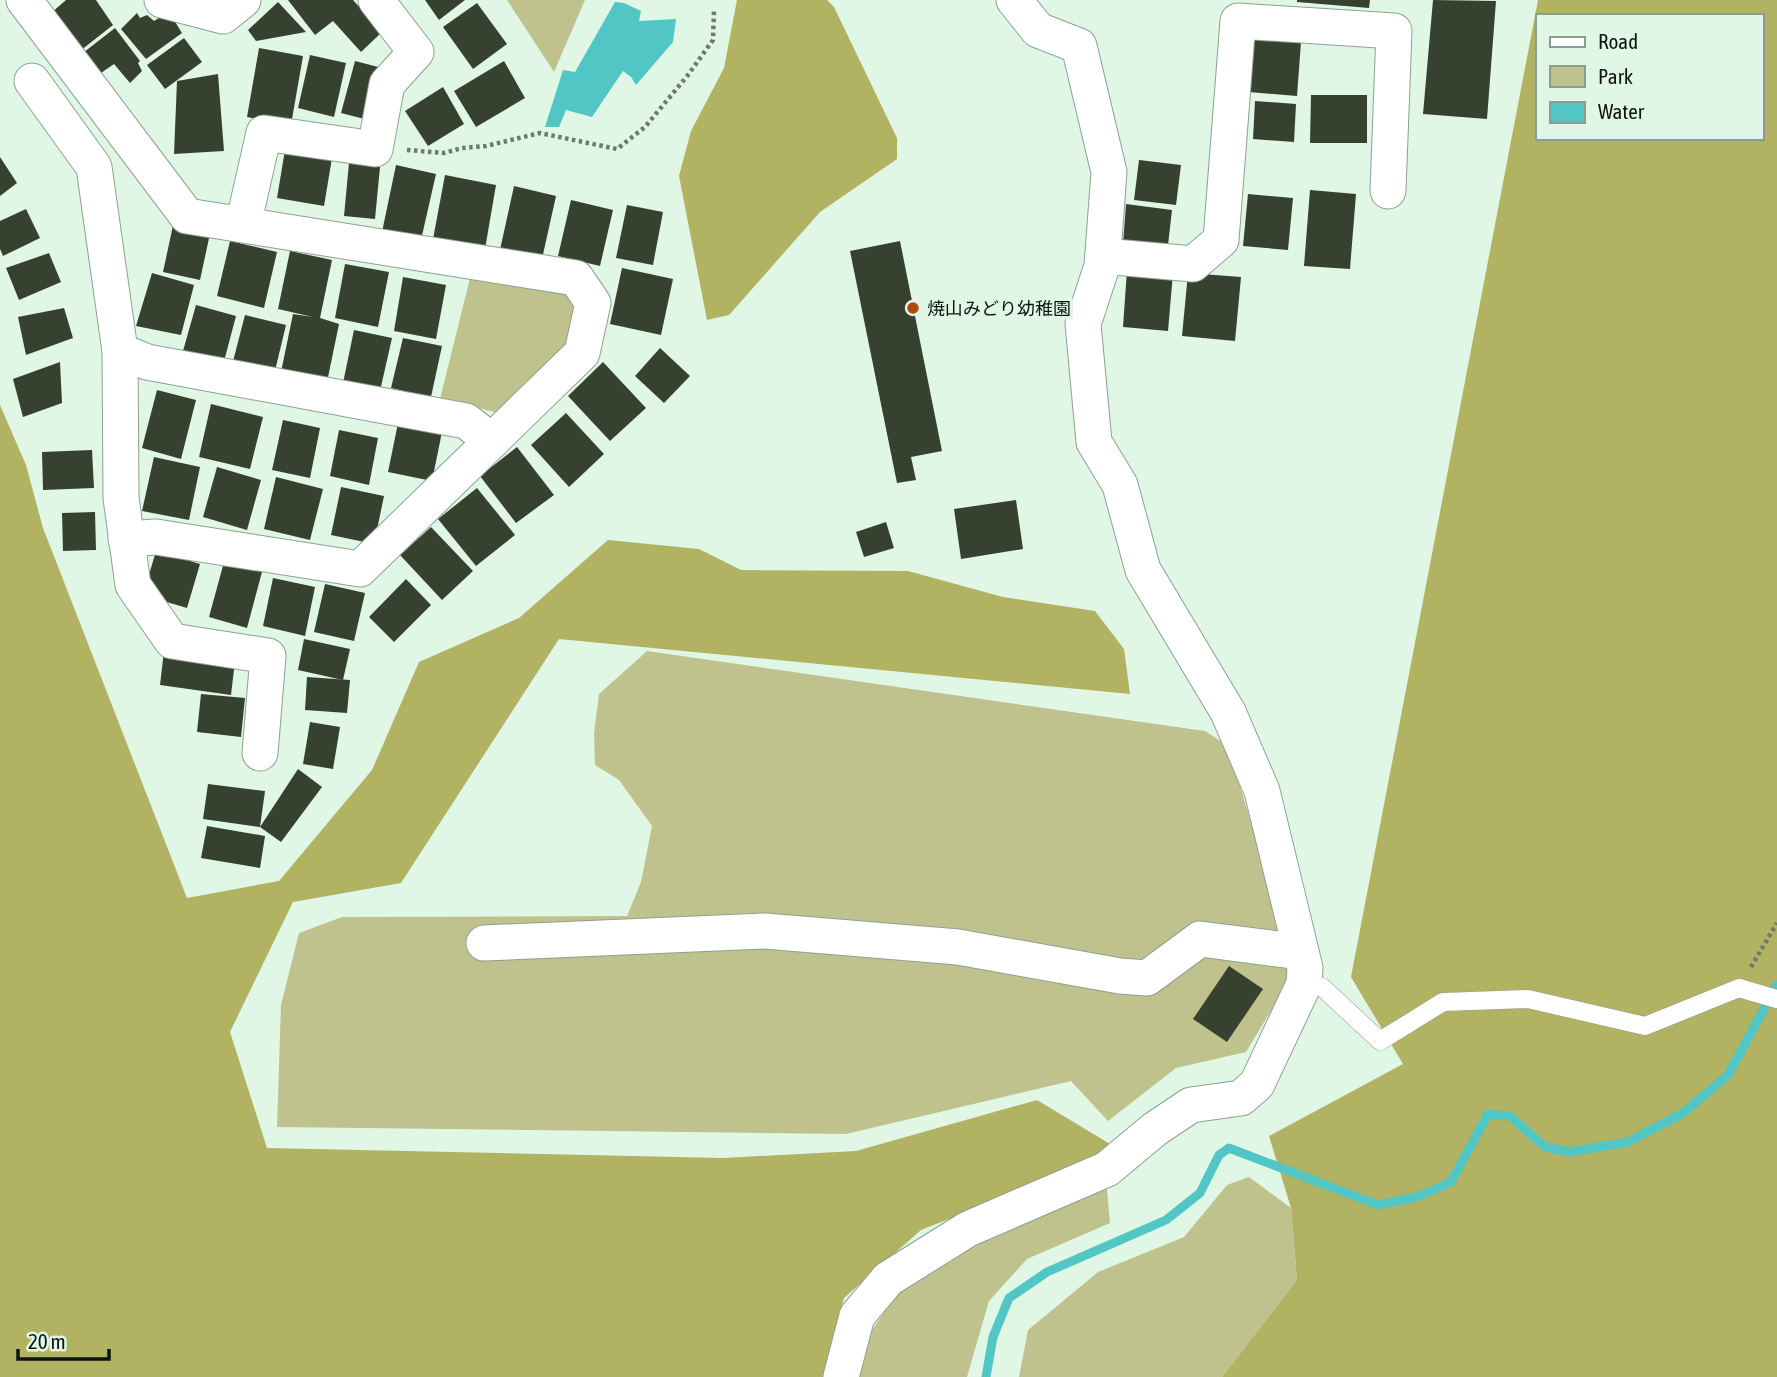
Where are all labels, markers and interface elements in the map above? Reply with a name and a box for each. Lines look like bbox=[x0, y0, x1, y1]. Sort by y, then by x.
legend bbox=[1536, 14, 1763, 140]
text: Road bbox=[1598, 29, 1638, 53]
text: Park bbox=[1598, 64, 1633, 88]
text: Water bbox=[1598, 99, 1645, 123]
place label: 焼山みどり幼稚園 bbox=[927, 298, 1071, 319]
marker: 焼山みどり幼稚園 bbox=[905, 300, 921, 316]
scale bar bbox=[18, 1318, 108, 1362]
text: 20 m bbox=[28, 1329, 66, 1353]

